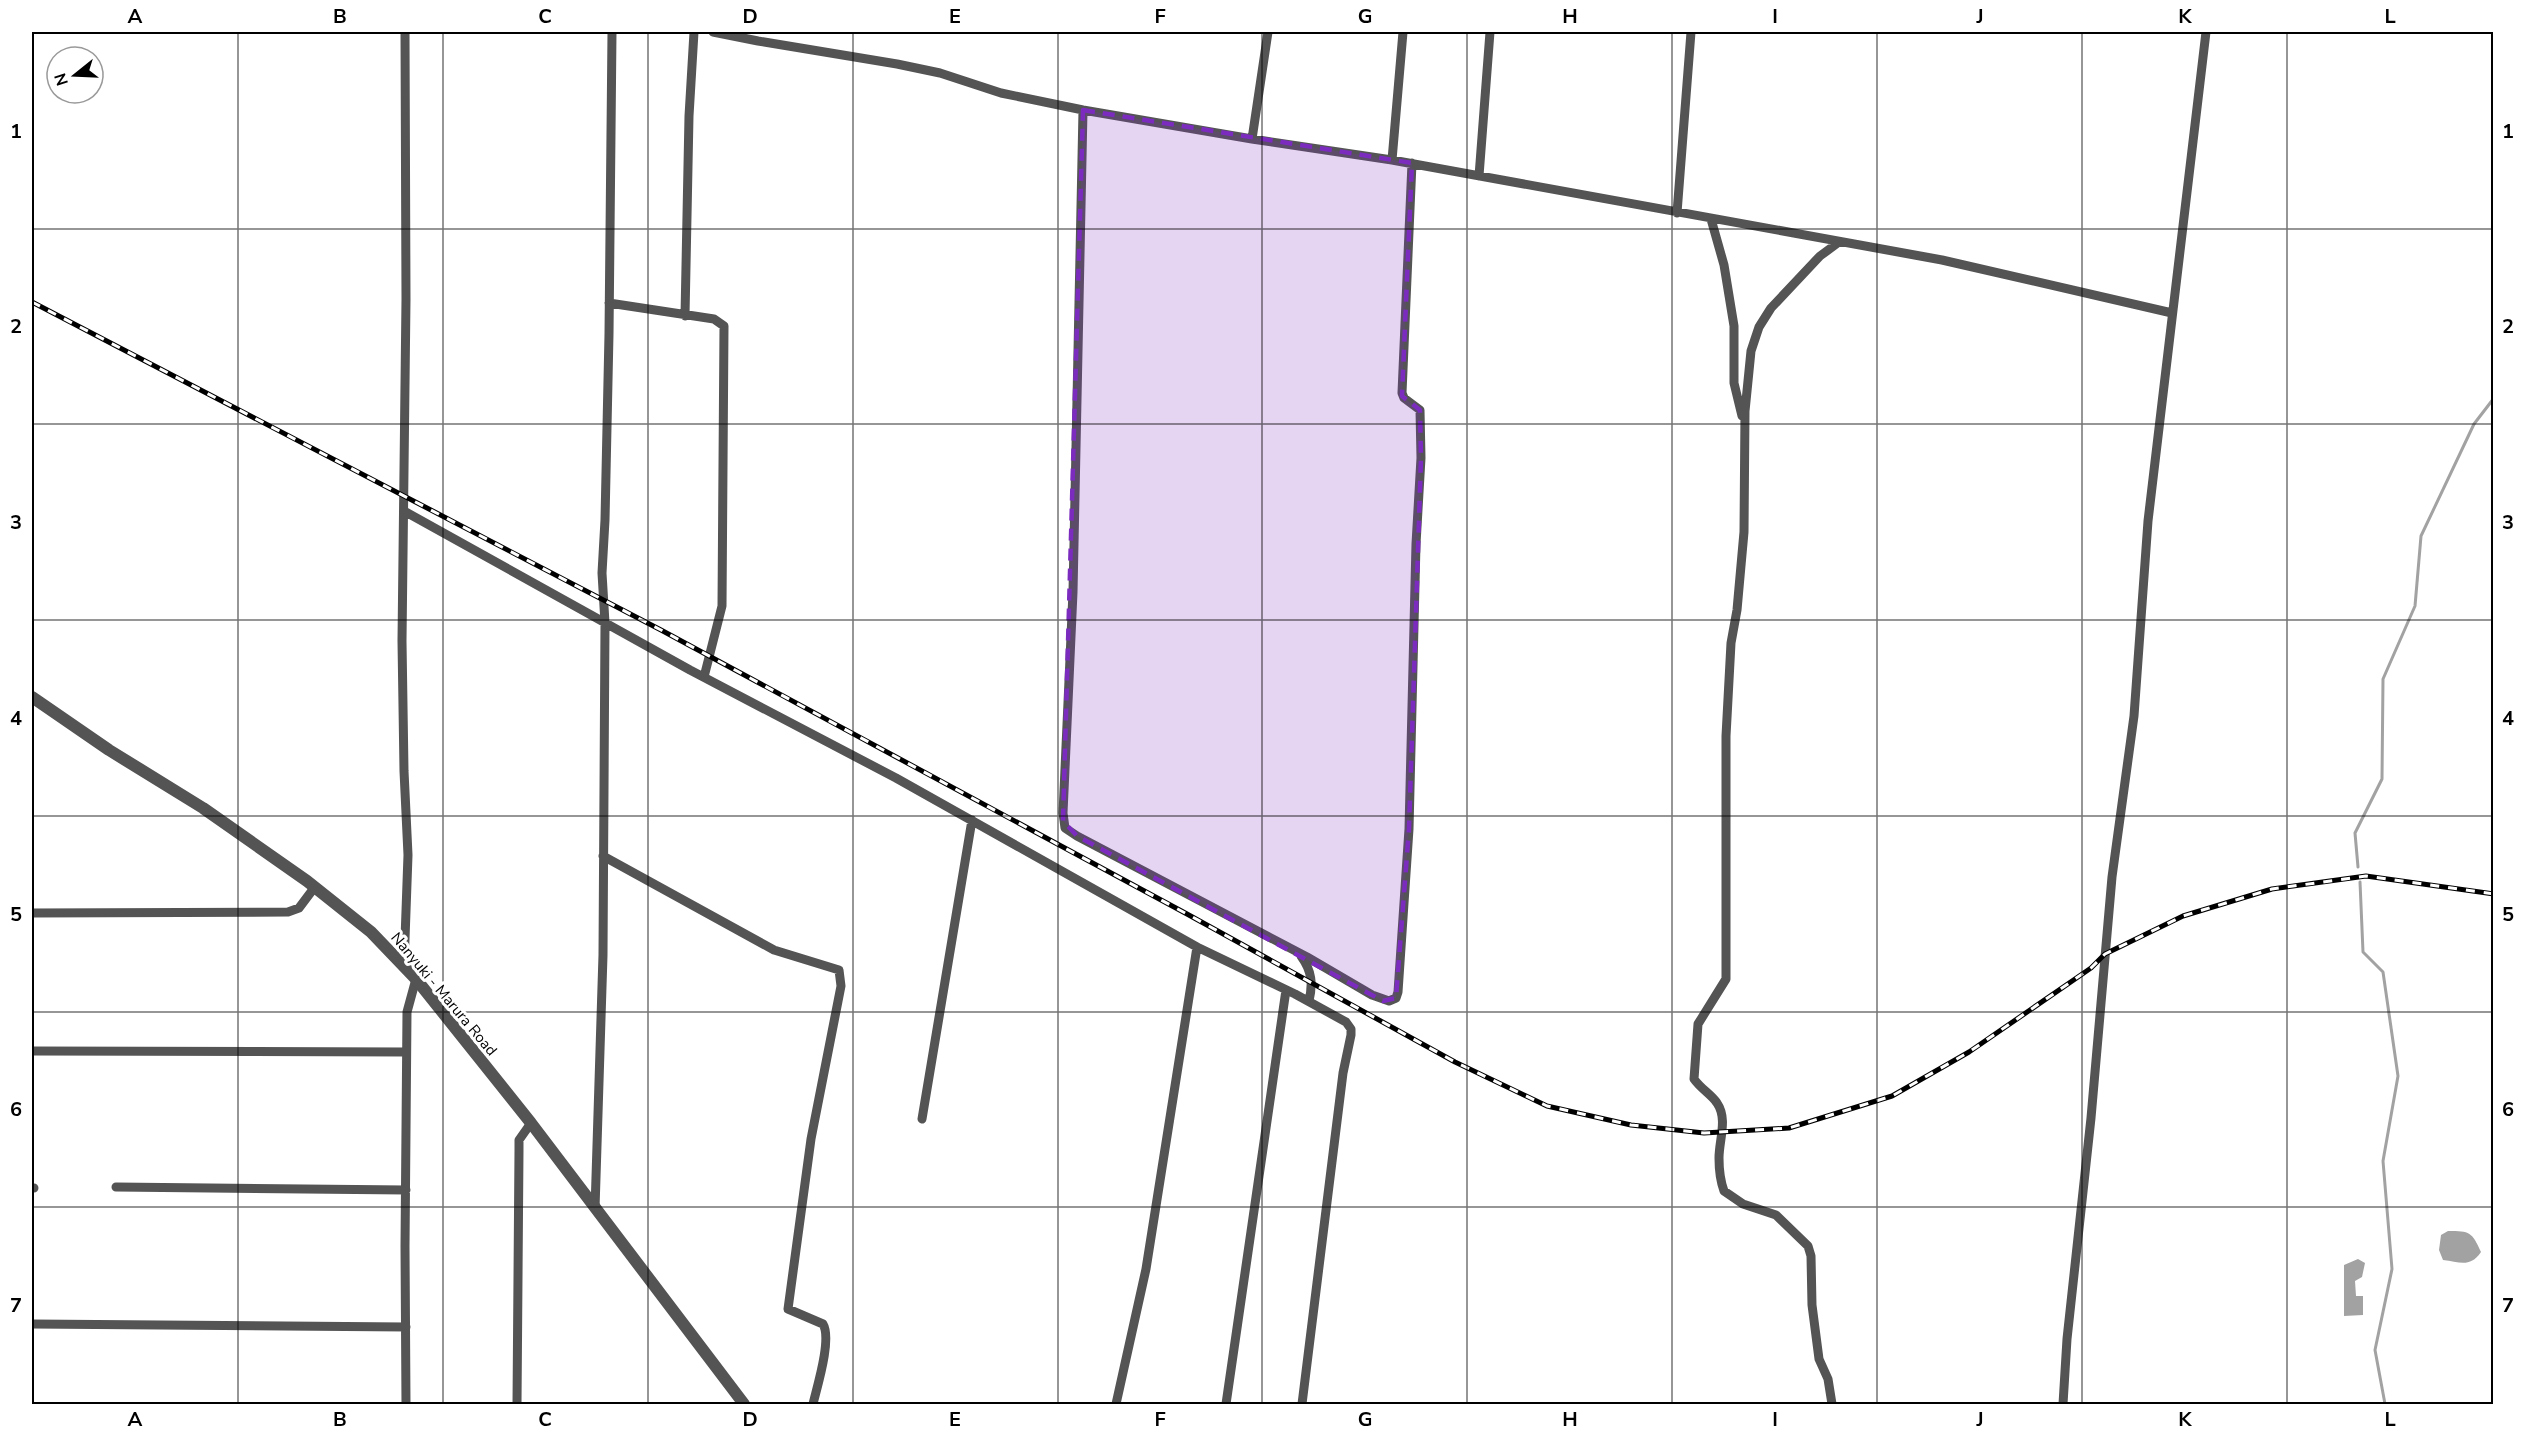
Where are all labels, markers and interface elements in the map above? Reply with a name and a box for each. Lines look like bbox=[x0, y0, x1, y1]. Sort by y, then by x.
text: A bbox=[128, 3, 143, 30]
text: B bbox=[333, 3, 347, 30]
text: C bbox=[538, 3, 552, 30]
text: D bbox=[742, 3, 758, 30]
text: E bbox=[949, 3, 961, 30]
text: F bbox=[1154, 3, 1166, 30]
text: G bbox=[1358, 3, 1372, 30]
text: H bbox=[1562, 3, 1578, 30]
text: I bbox=[1772, 3, 1778, 30]
text: J bbox=[1975, 3, 1984, 30]
text: K bbox=[2178, 3, 2192, 30]
text: L bbox=[2384, 3, 2396, 30]
north arrow bbox=[45, 45, 105, 105]
text: N bbox=[49, 70, 74, 88]
text: 1 bbox=[10, 118, 22, 145]
text: 1 bbox=[2502, 118, 2514, 145]
text: 2 bbox=[10, 313, 22, 340]
text: 2 bbox=[2502, 313, 2514, 340]
text: 3 bbox=[10, 509, 22, 536]
text: 3 bbox=[2502, 509, 2514, 536]
text: 4 bbox=[10, 705, 22, 732]
text: 4 bbox=[2502, 705, 2514, 732]
text: 5 bbox=[10, 901, 22, 928]
text: 5 bbox=[2502, 901, 2514, 928]
street label: Nanyuki - Marura Road bbox=[386, 928, 502, 1060]
text: 6 bbox=[10, 1096, 22, 1123]
text: 6 bbox=[2502, 1096, 2514, 1123]
text: 7 bbox=[10, 1292, 22, 1319]
text: 7 bbox=[2502, 1292, 2514, 1319]
text: A bbox=[128, 1406, 143, 1433]
text: B bbox=[333, 1406, 347, 1433]
text: C bbox=[538, 1406, 552, 1433]
text: D bbox=[742, 1406, 758, 1433]
text: E bbox=[949, 1406, 961, 1433]
text: F bbox=[1154, 1406, 1166, 1433]
text: G bbox=[1358, 1406, 1372, 1433]
text: H bbox=[1562, 1406, 1578, 1433]
text: I bbox=[1772, 1406, 1778, 1433]
text: J bbox=[1975, 1406, 1984, 1433]
text: K bbox=[2178, 1406, 2192, 1433]
text: L bbox=[2384, 1406, 2396, 1433]

